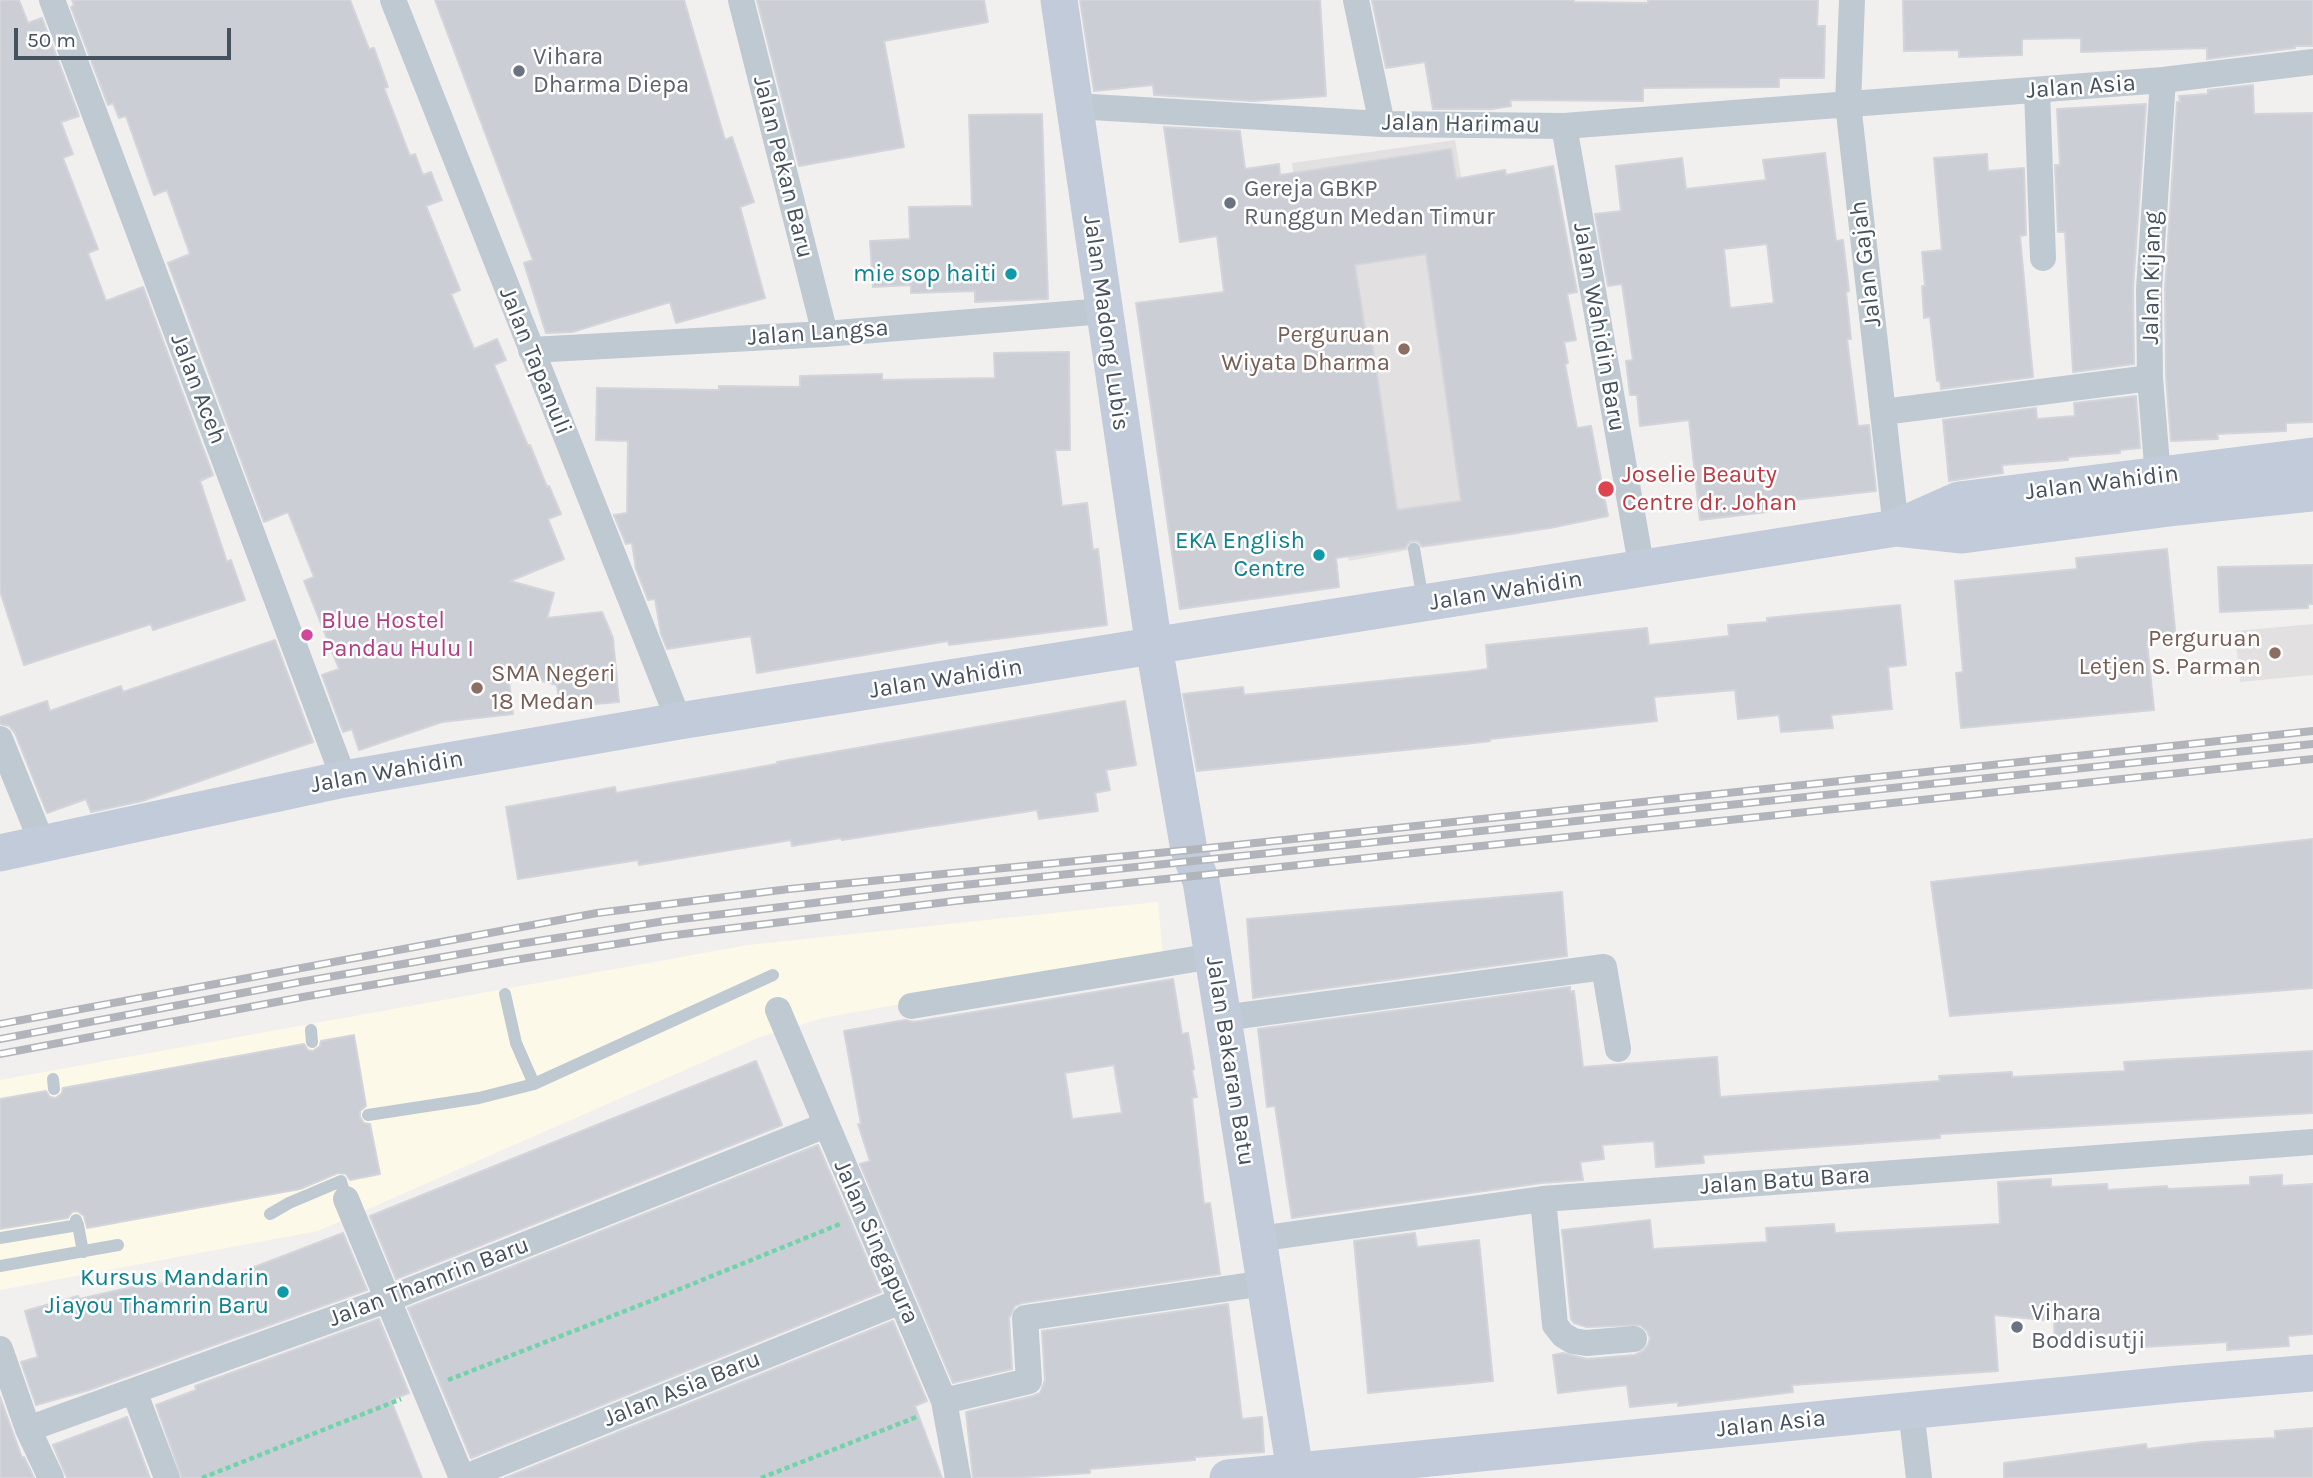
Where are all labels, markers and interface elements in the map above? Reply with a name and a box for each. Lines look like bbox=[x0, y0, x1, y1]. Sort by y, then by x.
scale bar bbox=[18, 14, 234, 58]
text: 50 m bbox=[27, 28, 76, 52]
place label: Vihara Dharma Diepa bbox=[533, 43, 689, 99]
marker: Vihara Dharma Diepa bbox=[511, 63, 527, 79]
street label: Jalan Asia bbox=[2025, 69, 2137, 105]
street label: Jalan Pekan Baru bbox=[746, 73, 820, 261]
street label: Jalan Harimau bbox=[1382, 108, 1540, 140]
place label: Gereja GBKP Runggun Medan Timur bbox=[1244, 175, 1495, 231]
marker: Gereja GBKP Runggun Medan Timur bbox=[1222, 195, 1238, 211]
street label: Jalan Gajah bbox=[1844, 199, 1888, 329]
street label: Jalan Kijang bbox=[2136, 211, 2168, 345]
street label: Jalan Madong Lubis bbox=[1077, 213, 1135, 433]
street label: Jalan Wahidin Baru bbox=[1566, 220, 1632, 434]
place label: mie sop haiti bbox=[853, 260, 997, 288]
marker: mie sop haiti bbox=[1003, 266, 1019, 282]
street label: Jalan Tapanuli bbox=[492, 283, 578, 439]
street label: Jalan Langsa bbox=[747, 314, 889, 352]
place label: Perguruan Wiyata Dharma bbox=[1221, 321, 1390, 377]
street label: Jalan Aceh bbox=[164, 330, 232, 448]
marker: Perguruan Wiyata Dharma bbox=[1396, 341, 1412, 357]
street label: Jalan Wahidin bbox=[2024, 459, 2180, 507]
place label: Joselie Beauty Centre dr. Johan bbox=[1622, 461, 1797, 517]
marker: Joselie Beauty Centre dr. Johan bbox=[1596, 479, 1616, 499]
place label: EKA English Centre bbox=[1175, 527, 1305, 583]
marker: EKA English Centre bbox=[1311, 547, 1327, 563]
street label: Jalan Wahidin bbox=[1427, 565, 1585, 617]
place label: Blue Hostel Pandau Hulu I bbox=[321, 607, 474, 663]
place label: Perguruan Letjen S. Parman bbox=[2079, 625, 2261, 681]
marker: Blue Hostel Pandau Hulu I bbox=[299, 627, 315, 643]
marker: Perguruan Letjen S. Parman bbox=[2267, 645, 2283, 661]
street label: Jalan Wahidin bbox=[867, 653, 1025, 705]
place label: SMA Negeri 18 Medan bbox=[491, 660, 616, 716]
marker: SMA Negeri 18 Medan bbox=[469, 680, 485, 696]
street label: Jalan Wahidin bbox=[308, 744, 466, 800]
street label: Jalan Bakaran Batu bbox=[1199, 954, 1261, 1168]
street label: Jalan Singapura bbox=[827, 1156, 925, 1328]
street label: Jalan Batu Bara bbox=[1699, 1161, 1871, 1201]
street label: Jalan Thamrin Baru bbox=[325, 1230, 533, 1334]
place label: Kursus Mandarin Jiayou Thamrin Baru bbox=[45, 1264, 269, 1320]
marker: Kursus Mandarin Jiayou Thamrin Baru bbox=[275, 1284, 291, 1300]
place label: Vihara Boddisutji bbox=[2031, 1299, 2145, 1355]
marker: Vihara Boddisutji bbox=[2009, 1319, 2025, 1335]
street label: Jalan Asia Baru bbox=[599, 1344, 765, 1434]
street label: Jalan Asia bbox=[1715, 1404, 1827, 1444]

